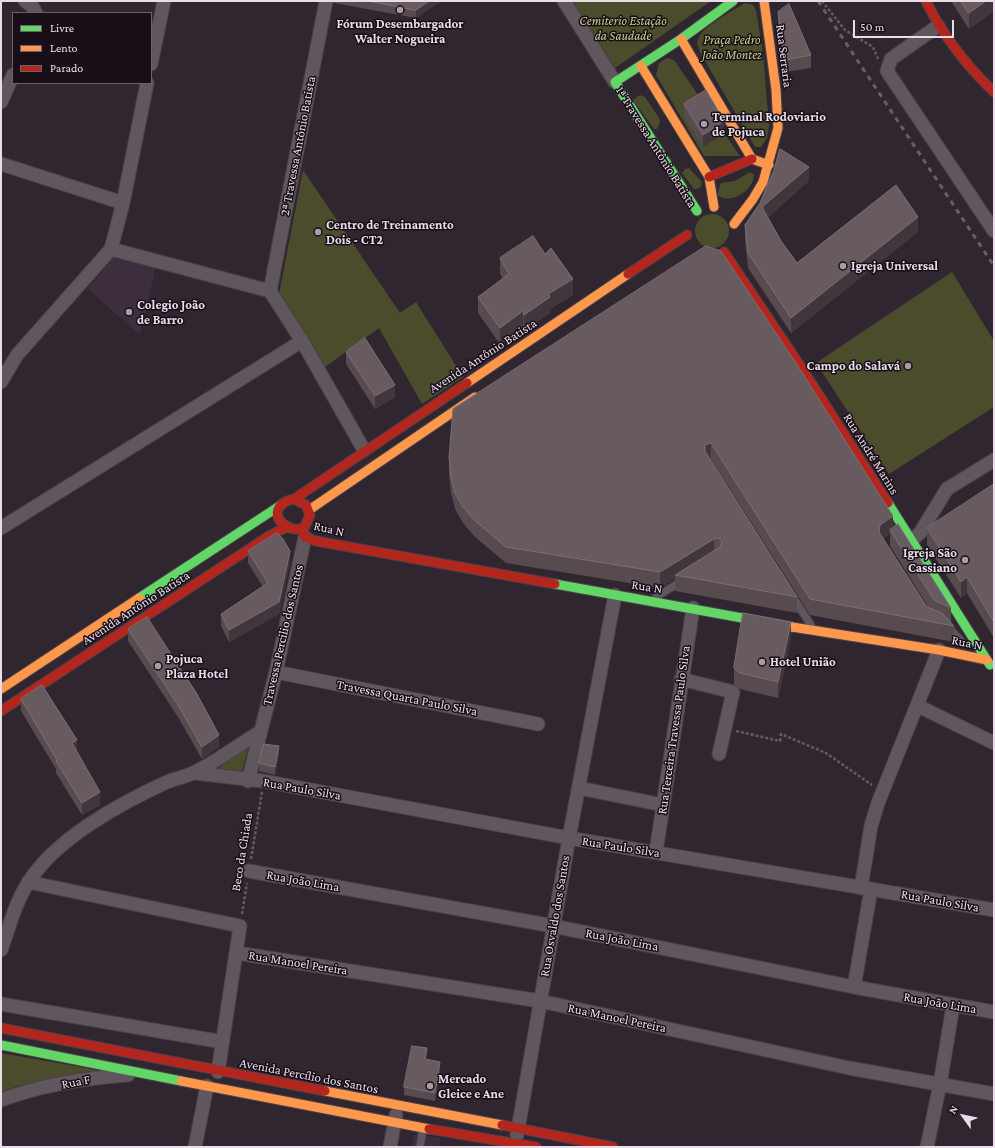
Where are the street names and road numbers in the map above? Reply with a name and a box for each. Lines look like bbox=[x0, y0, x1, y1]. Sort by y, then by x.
street label: Rua Serraria bbox=[772, 24, 796, 88]
street label: 2ª Travessa Antônio Batista bbox=[277, 75, 319, 217]
street label: 1ª Travessa Antônio Batista bbox=[612, 84, 700, 210]
street label: Avenida Antônio Batista bbox=[426, 315, 540, 397]
street label: Rua André Marins bbox=[840, 410, 902, 498]
street label: Rua N bbox=[312, 518, 346, 540]
street label: Travessa Percilio dos Santos bbox=[259, 563, 307, 707]
street label: Avenida Antônio Batista bbox=[79, 567, 193, 649]
street label: Rua N bbox=[630, 577, 664, 597]
street label: Rua N bbox=[950, 632, 984, 654]
street label: Rua Terceira Travessa Paulo Silva bbox=[654, 645, 694, 815]
street label: Travessa Quarta Paulo Silva bbox=[335, 677, 479, 719]
street label: Rua Paulo Silva bbox=[262, 774, 342, 804]
street label: Beco da Chiada bbox=[228, 812, 256, 892]
street label: Rua Paulo Silva bbox=[581, 833, 661, 861]
street label: Rua Osvaldo dos Santos bbox=[537, 854, 573, 978]
street label: Rua João Lima bbox=[265, 867, 341, 895]
street label: Rua Paulo Silva bbox=[900, 886, 980, 916]
street label: Rua João Lima bbox=[584, 925, 660, 955]
street label: Rua Manoel Pereira bbox=[247, 947, 349, 979]
street label: Rua João Lima bbox=[902, 989, 978, 1017]
street label: Rua Manoel Pereira bbox=[566, 1000, 668, 1036]
street label: Avenida Percílio dos Santos bbox=[238, 1055, 380, 1097]
street label: Rua F bbox=[60, 1072, 92, 1092]

